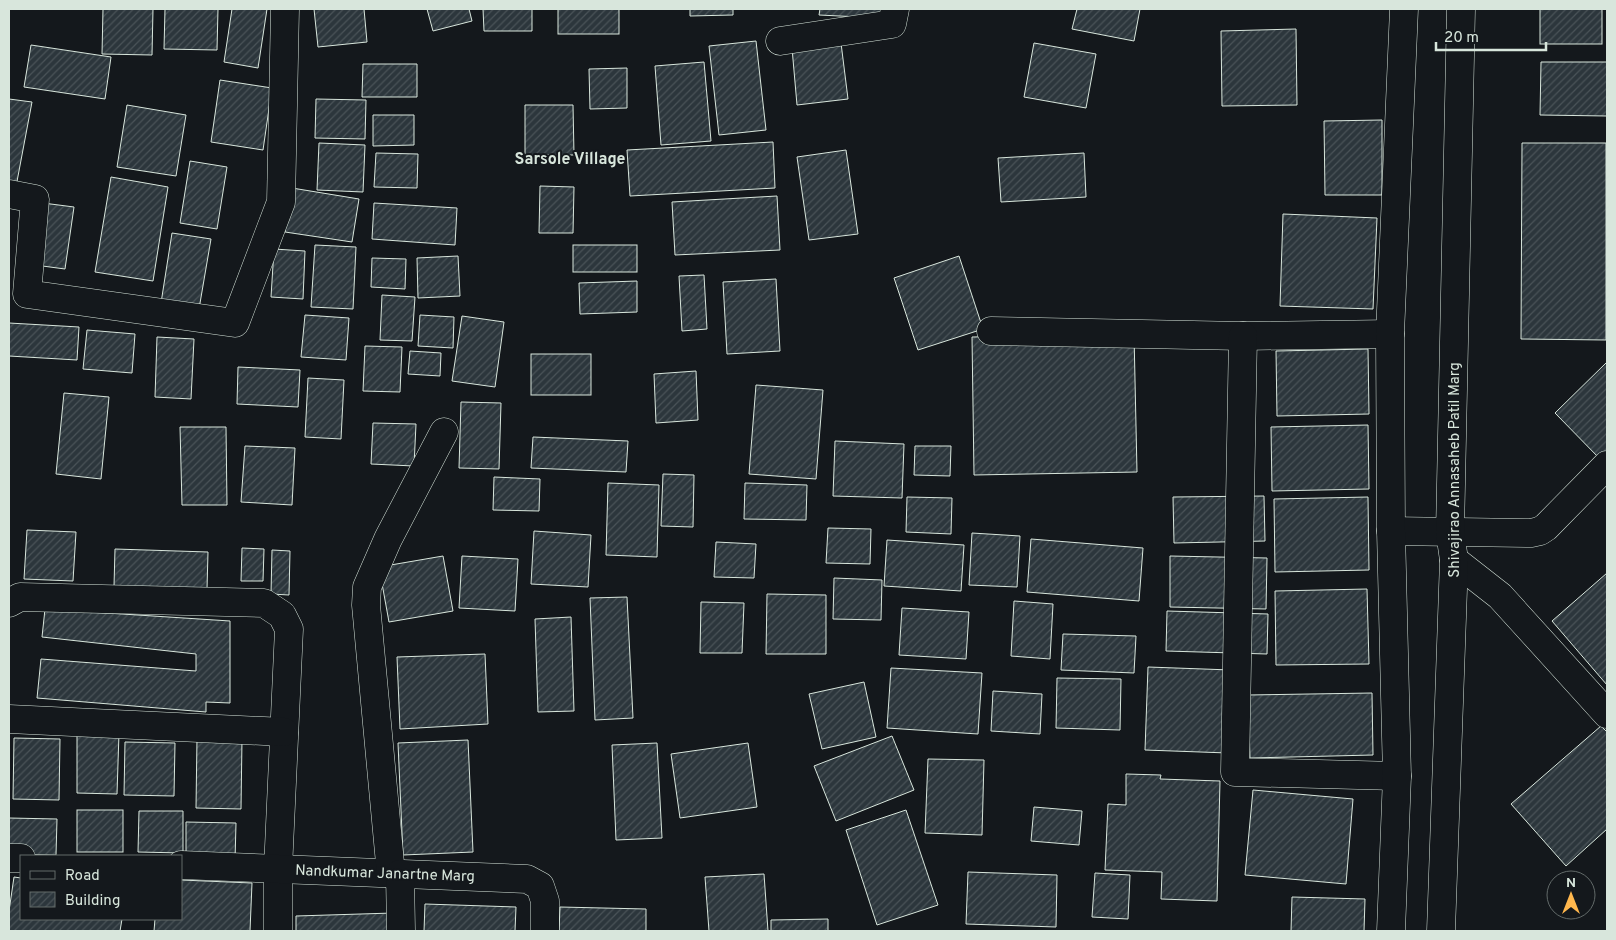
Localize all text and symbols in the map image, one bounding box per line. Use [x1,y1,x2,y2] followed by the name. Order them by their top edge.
[1436,20,1546,52] scale bar
[1444,29,1479,48] text: 20 m
[515,150,625,170] district label: Sarsole Village
[1446,362,1465,578] street label: Shivajirao Annasaheb Patil Marg
[20,855,182,920] legend
[295,862,475,887] street label: Nandkumar Janartne Marg
[65,867,100,886] text: Road
[1546,870,1596,920] north arrow
[1566,875,1576,892] text: N
[65,892,120,911] text: Building

